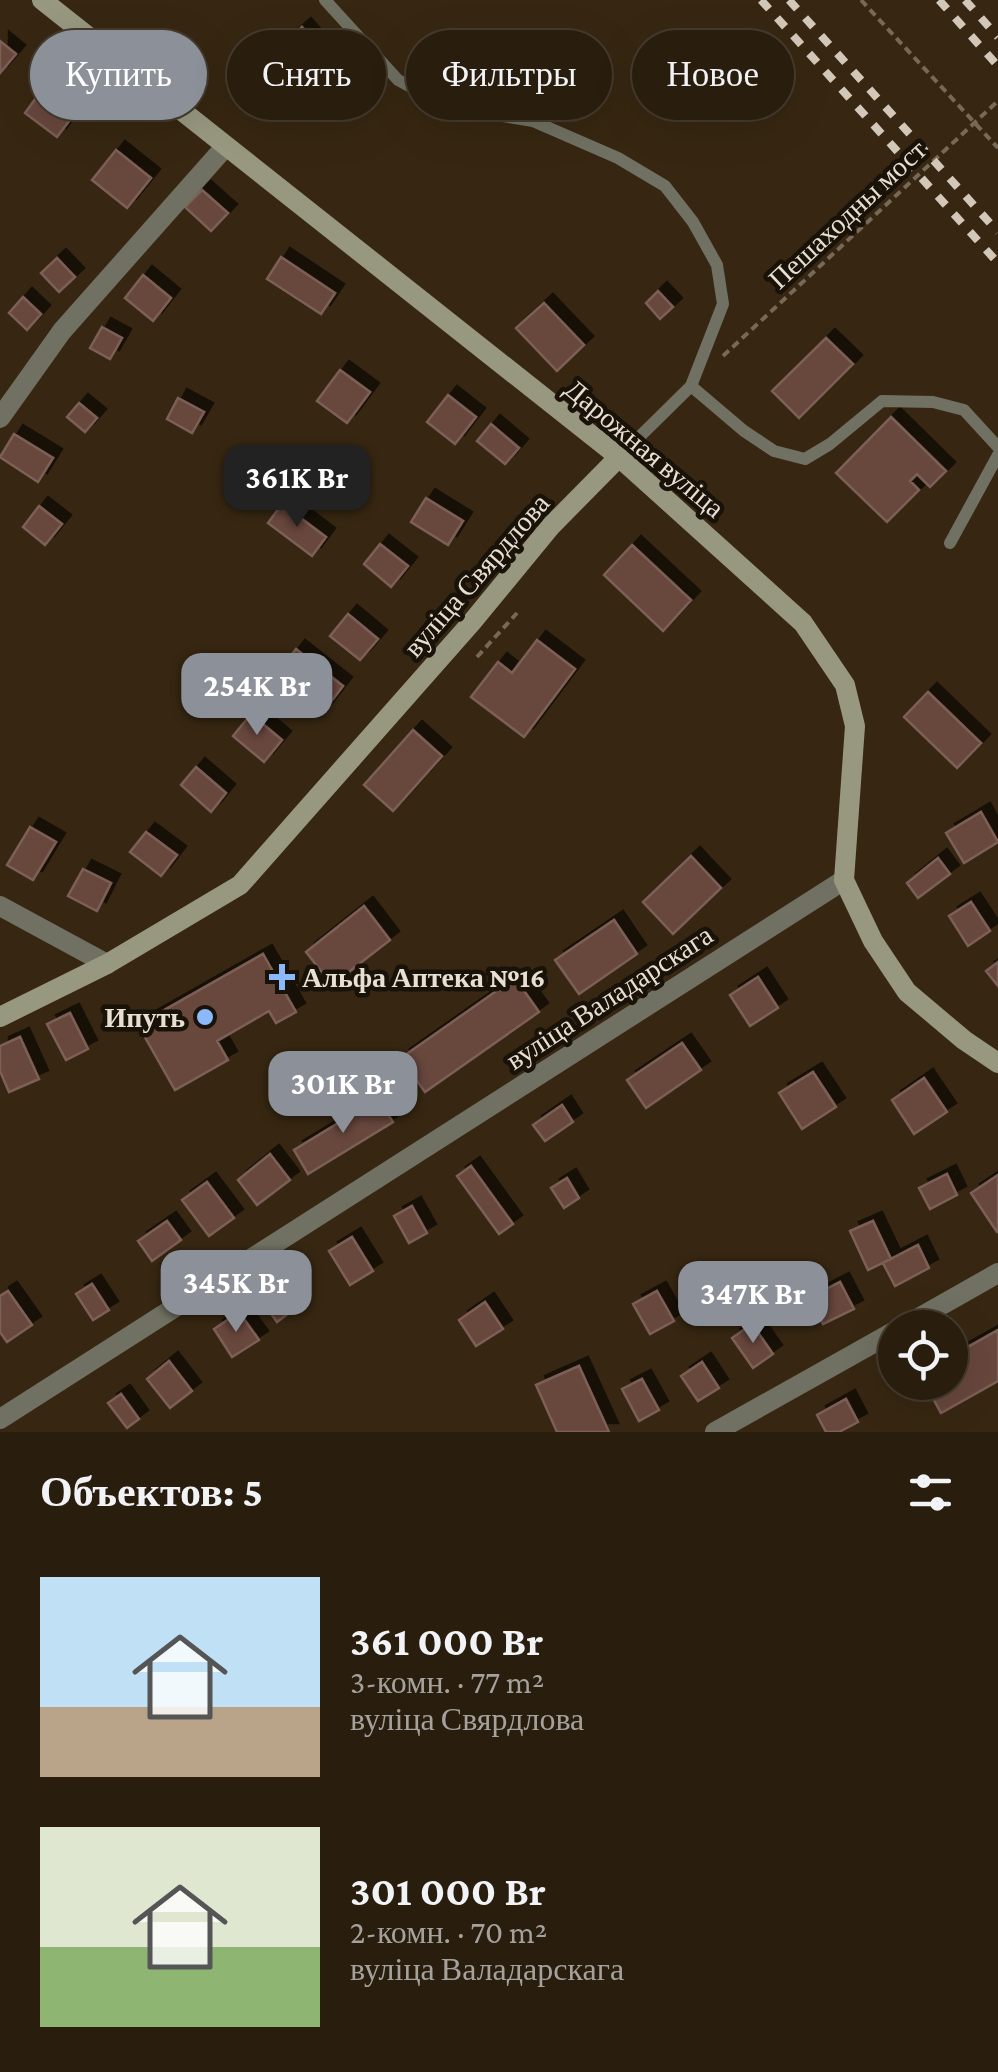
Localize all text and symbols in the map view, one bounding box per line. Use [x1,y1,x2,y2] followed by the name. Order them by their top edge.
[30,30,207,120] chip: Купить
[227,30,386,120] chip: Снять
[406,30,612,120] chip: Фильтры
[632,30,794,120] chip: Новое
[762,134,932,295] street label: Пешаходны мост
[559,373,731,524] street label: Дарожная вуліца
[205,445,389,530] pin: 361K Br
[245,459,349,495] text: 361K Br
[397,487,556,663] street label: вуліца Свярдлова
[165,653,349,738] pin: 254K Br
[203,667,311,703] text: 254K Br
[500,919,719,1076] street label: вуліца Валадарскага
[302,962,545,993] place label: Альфа Аптека №16
[271,966,293,988] marker: Альфа Аптека №16
[105,1002,185,1033] place label: Ипуть
[194,1006,216,1028] marker: Ипуть
[251,1051,435,1136] pin: 301K Br
[290,1065,396,1101] text: 301K Br
[144,1250,328,1335] pin: 345K Br
[661,1261,845,1346] pin: 347K Br
[183,1264,289,1300] text: 345K Br
[700,1275,806,1311] text: 347K Br
[878,1310,968,1400] map controls
[878,1310,968,1400] button: locate
[903,1465,958,1520] icon: filters
[40,1468,263,1515] text: Объектов: 5
[120,1617,240,1737] icon: home
[350,1617,543,1664] text: 361 000 Br
[350,1664,544,1700] text: 3-комн. · 77 m²
[350,1701,584,1737] text: вуліца Свярдлова
[120,1867,240,1987] icon: home
[350,1867,546,1914] text: 301 000 Br
[350,1914,547,1950] text: 2-комн. · 70 m²
[350,1951,624,1987] text: вуліца Валадарскага

